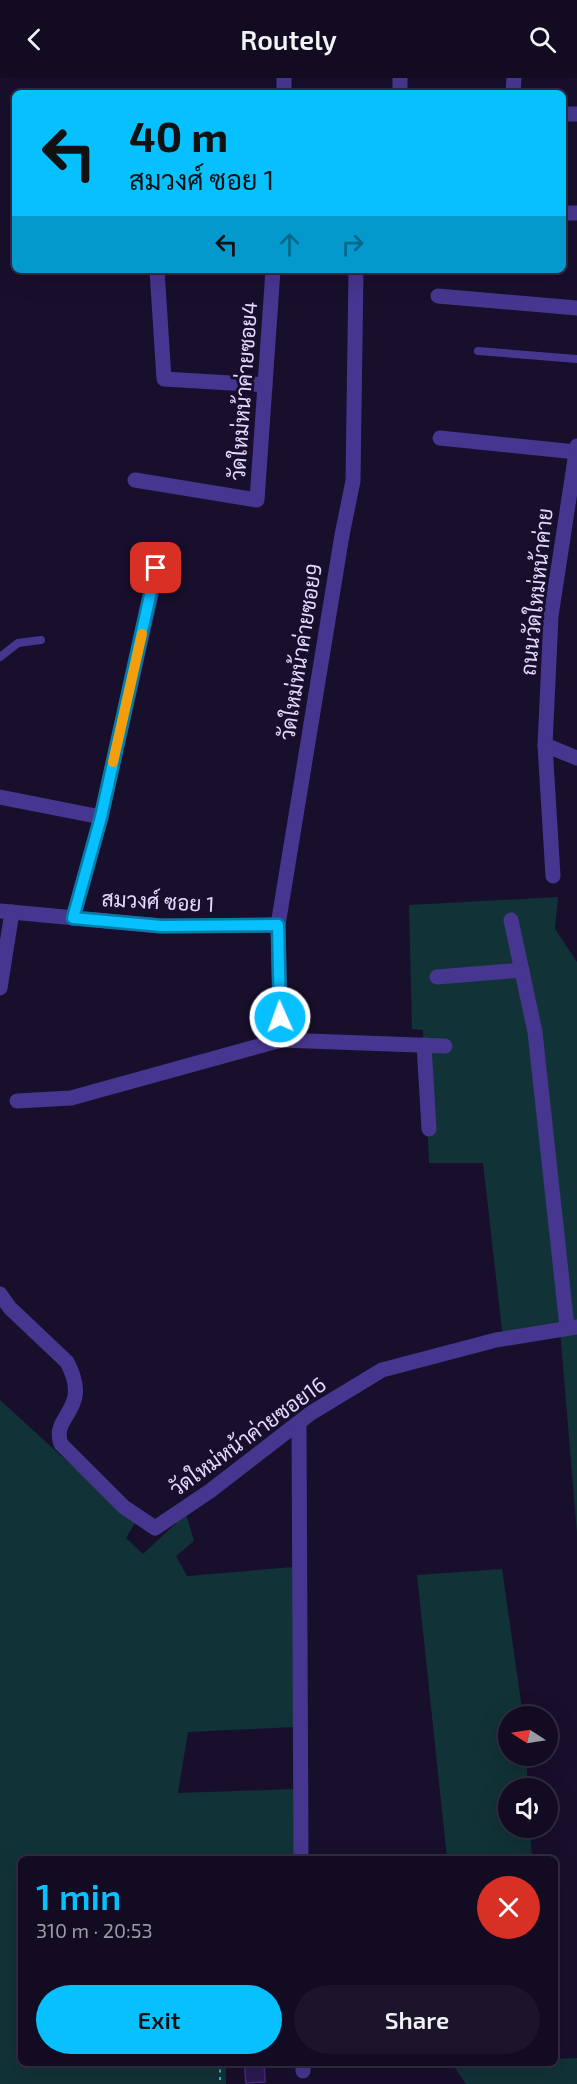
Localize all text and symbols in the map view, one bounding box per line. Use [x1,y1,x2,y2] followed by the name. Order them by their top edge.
[18,23,51,56] icon: back
[240,23,337,55] text: Routely
[526,23,559,56] icon: search
[129,110,228,160] text: 40 m
[30,114,108,192] icon: left
[129,163,274,195] text: สมวงศ์ ซอย 1
[210,228,243,261] icon: left
[273,228,306,261] icon: ahead
[336,228,369,261] icon: right
[224,301,261,481] street label: วัดใหม่หน้าค่ายซอย4
[514,507,557,677] street label: ถนนวัดใหม่หน้าค่าย
[130,542,181,593] pin
[139,551,172,584] icon: arrive
[273,562,326,742] street label: วัดใหม่หน้าค่ายซอย9
[101,885,215,916] street label: สมวงศ์ ซอย 1
[248,985,312,1049] position arrow
[164,1371,330,1501] street label: วัดใหม่หน้าค่ายซอย16
[498,1706,558,1766] north arrow
[498,1706,558,1838] map controls
[498,1778,558,1838] button: sound
[36,1874,121,1917] text: 1 min
[477,1876,540,1939] button: close
[36,1918,153,1942] text: 310 m · 20:53
[36,1985,282,2054] button: Exit
[294,1985,540,2054] button: Share

